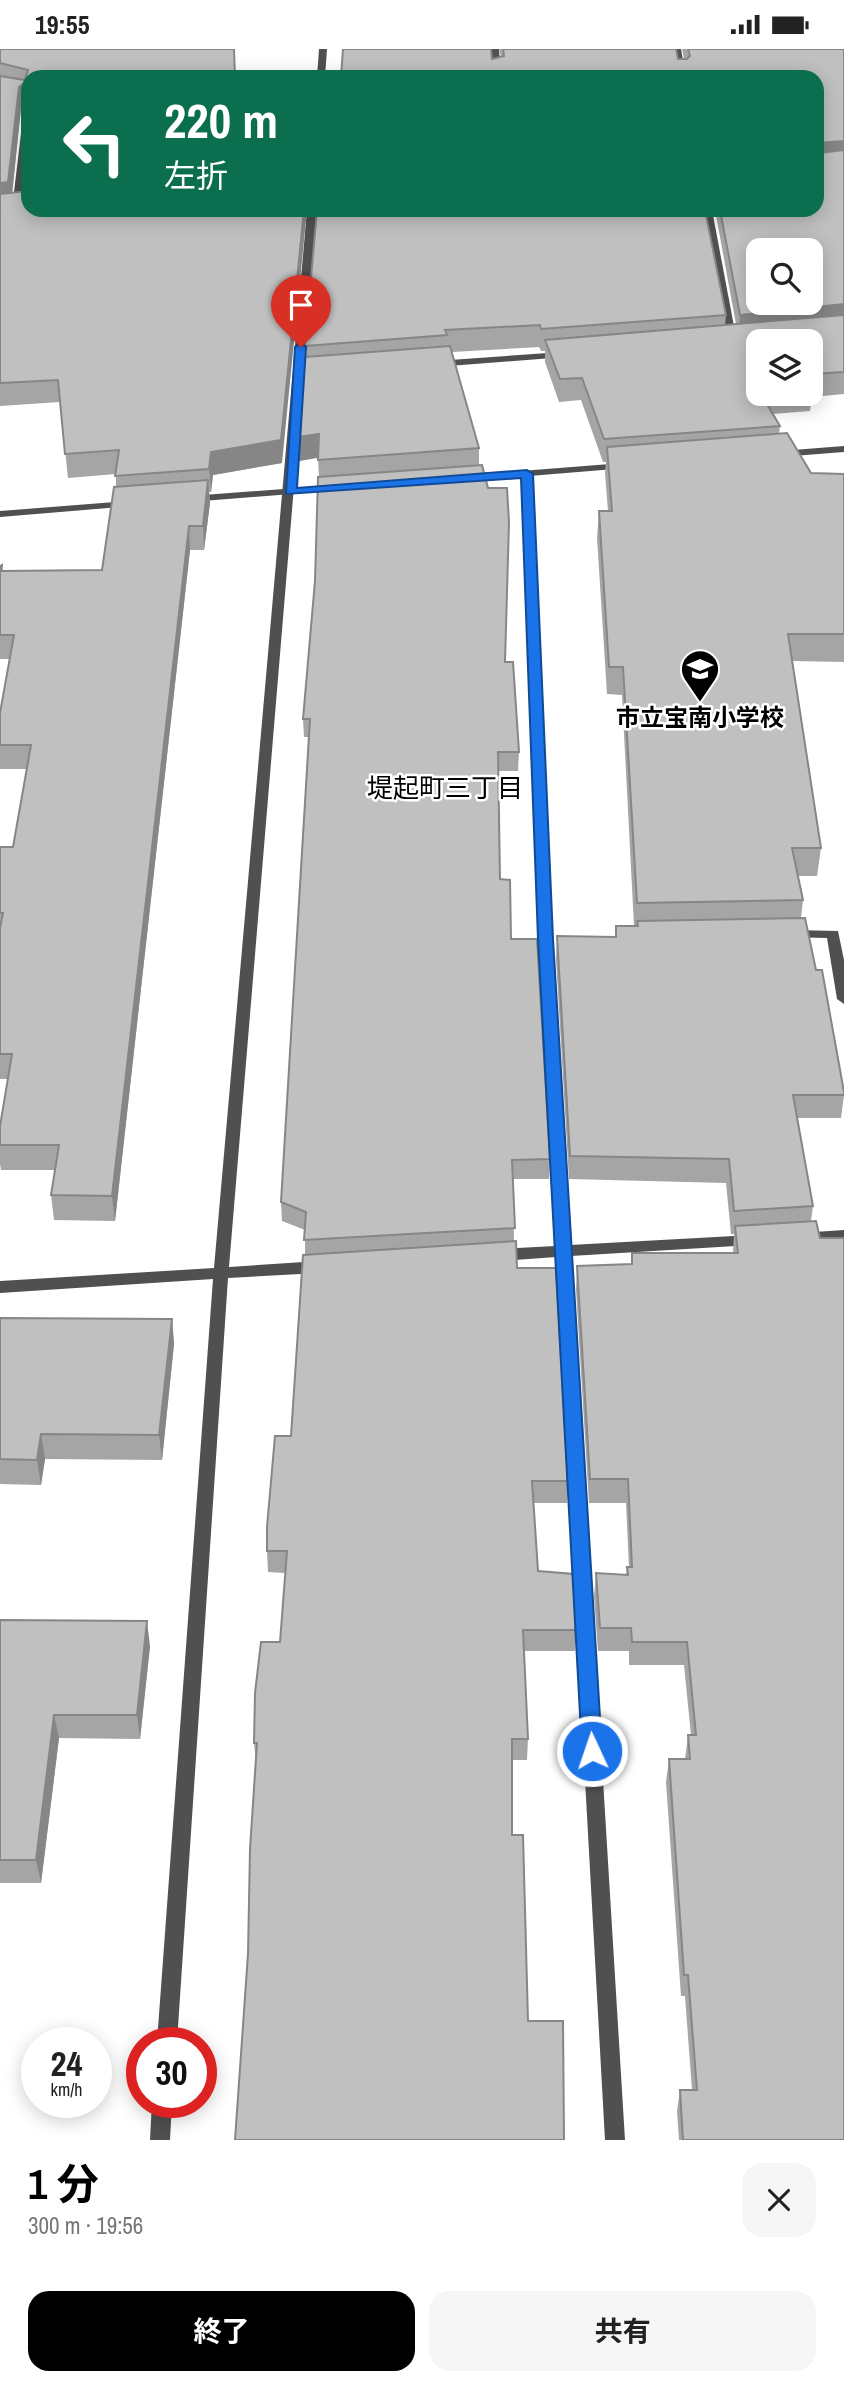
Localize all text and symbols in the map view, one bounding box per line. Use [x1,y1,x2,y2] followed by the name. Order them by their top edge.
[35,7,90,42] text: 19:55
[164,87,278,153] text: 220 m
[49,98,140,189] icon: left
[164,154,228,197] text: 左折
[746,238,823,406] map controls
[746,238,823,315] button: search
[271,275,331,347] pin
[282,286,320,324] icon: arrive
[746,329,823,406] button: layers
[679,648,721,703] school or university icon: 市立宝南小学校
[616,701,784,733] place label: 市立宝南小学校
[367,770,523,805] district label: 堤起町三丁目
[555,1714,629,1788] position arrow
[126,2027,217,2118] speed limit sign: 30
[51,2040,82,2087] text: 24
[51,2077,83,2102] text: km/h
[28,2156,99,2212] text: 1 分
[742,2163,816,2237] button: close
[28,2210,143,2241] text: 300 m · 19:56
[28,2291,415,2371] button: 終了
[429,2291,816,2371] button: 共有

